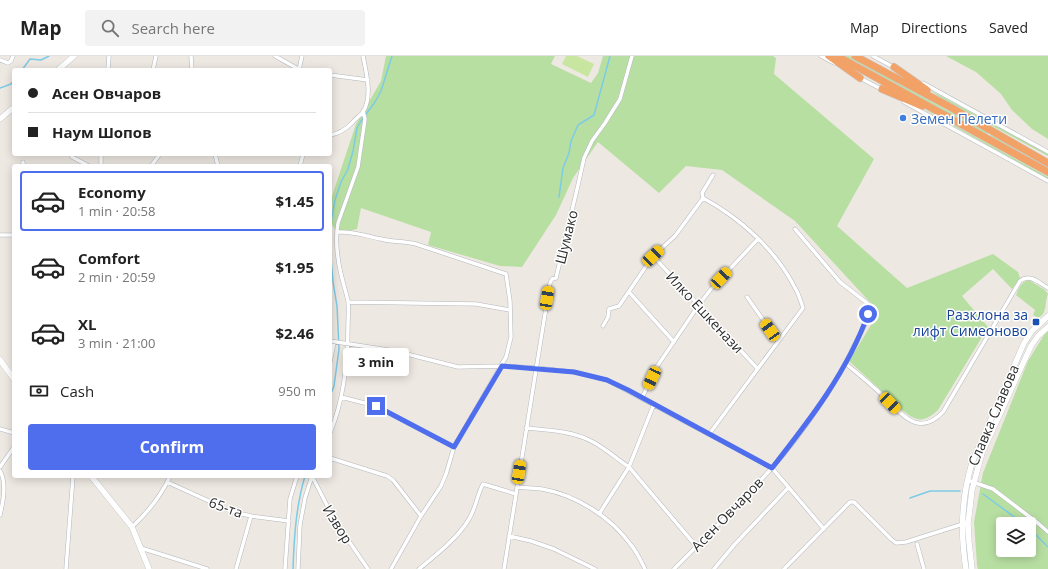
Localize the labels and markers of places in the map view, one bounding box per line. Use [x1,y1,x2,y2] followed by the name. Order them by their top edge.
[911,109,1007,128] place label: Земен Пелети
[898,113,908,123] marker: Земен Пелети
[913,305,1028,340] place label: Разклона за лифт Симеоново
[1031,317,1041,327] marker: Разклона за лифт Симеоново

